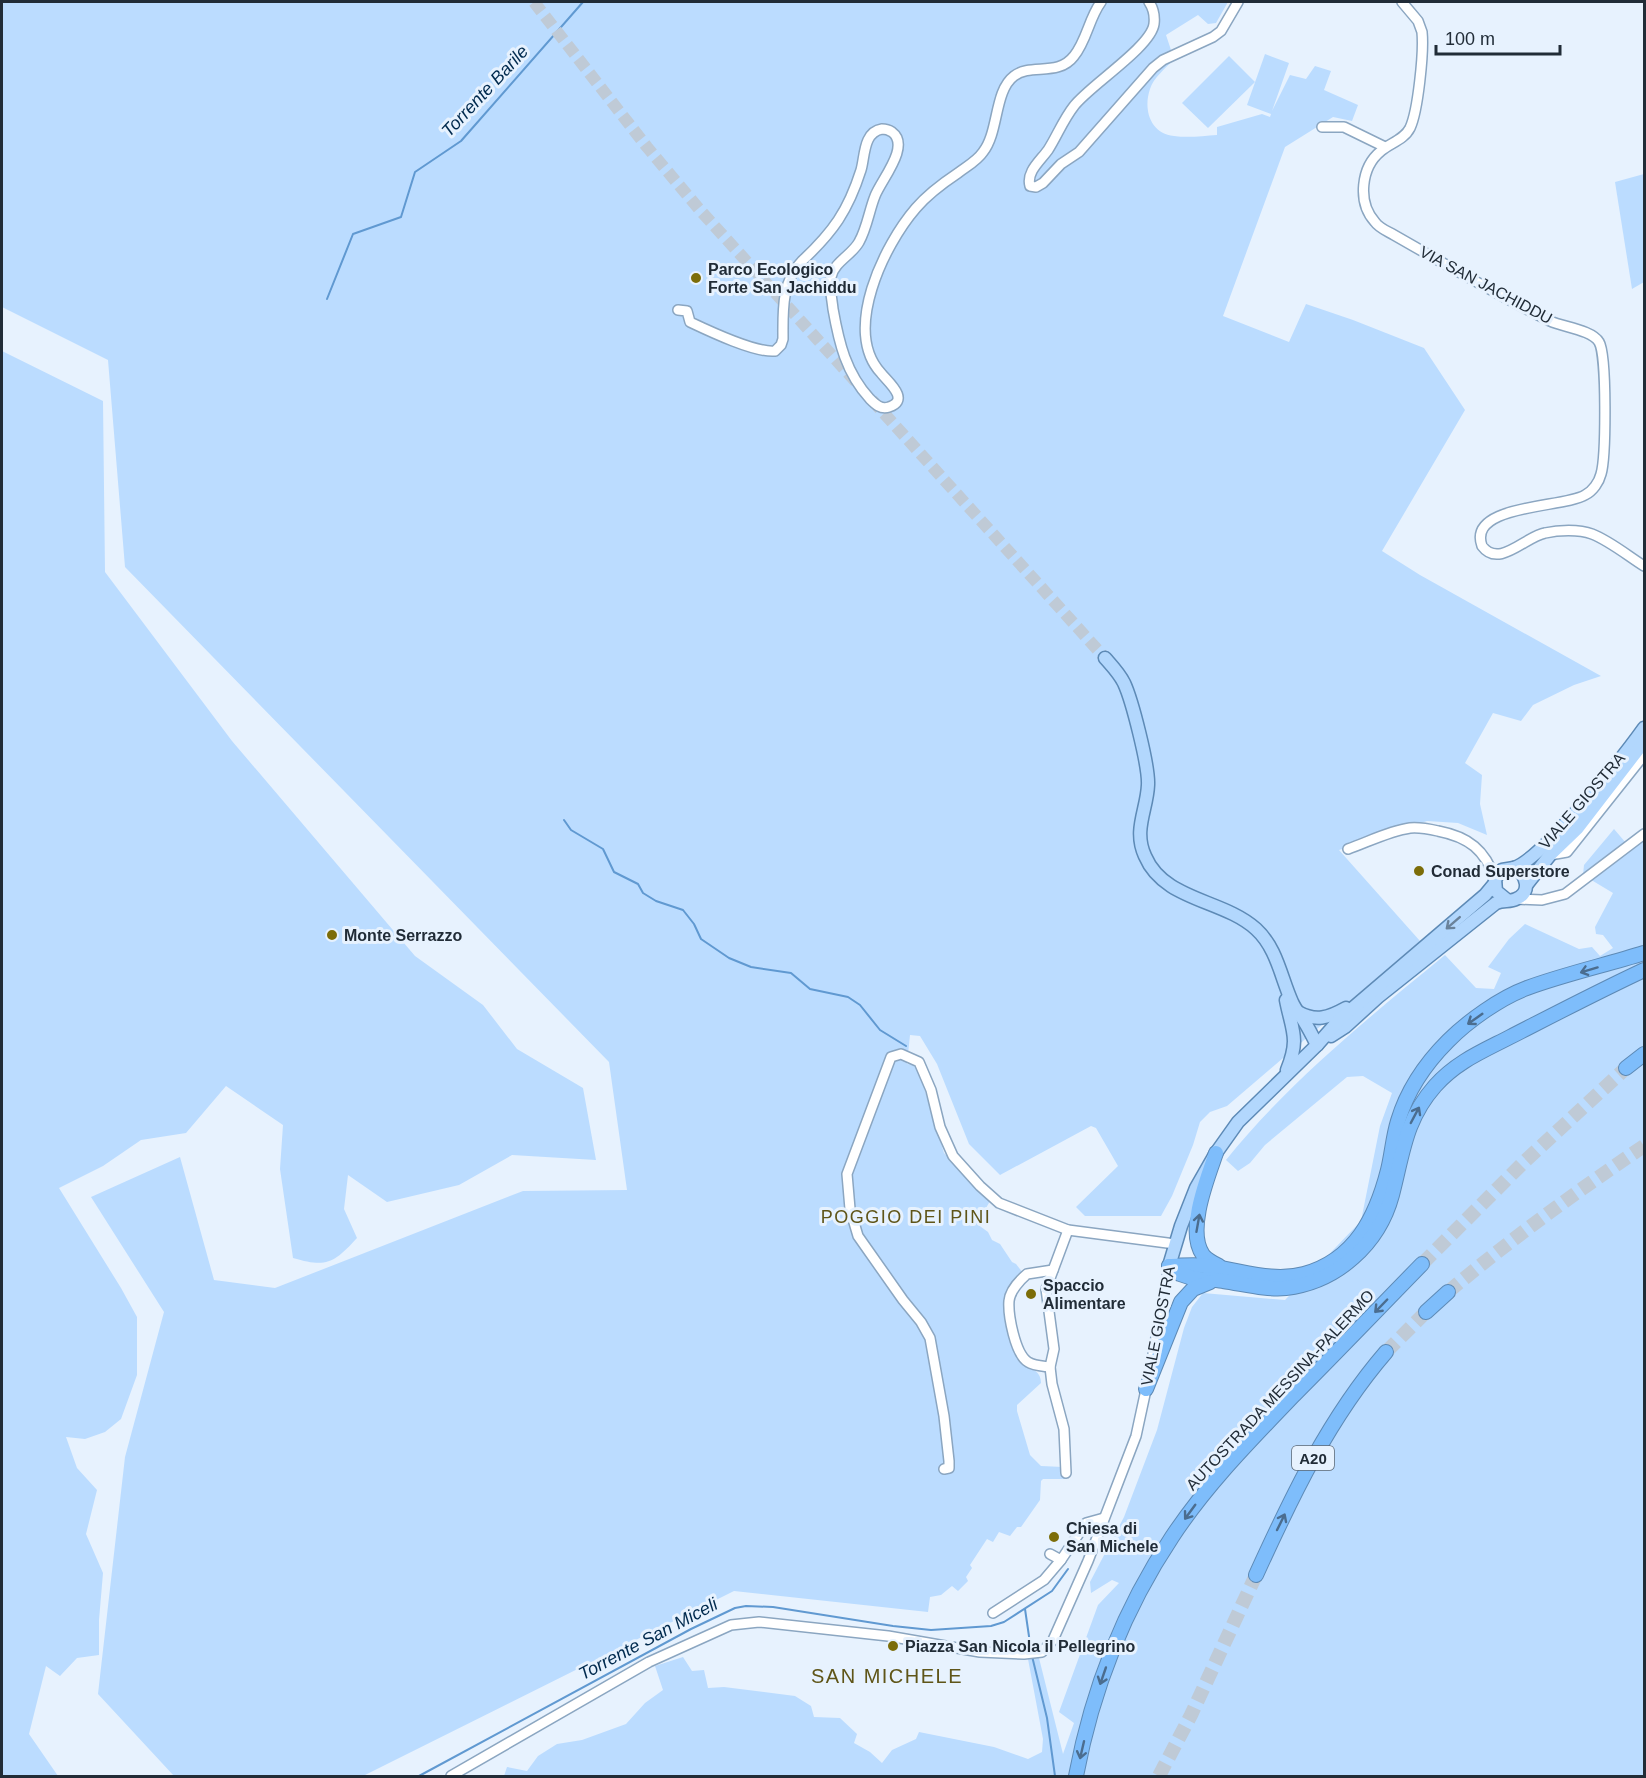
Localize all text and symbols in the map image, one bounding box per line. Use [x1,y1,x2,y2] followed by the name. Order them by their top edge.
[1436,18,1560,56] scale bar
[1445,29,1495,49] text: 100 m
[438,41,532,141] water label: Torrente Barile
[1417,243,1555,327] street label: VIA SAN JACHIDDU
[708,261,856,296] place label: Parco Ecologico Forte San Jachiddu
[689,271,703,285] marker: Parco Ecologico Forte San Jachiddu
[1536,749,1629,853] street label: VIALE GIOSTRA
[1431,863,1570,880] place label: Conad Superstore
[1412,864,1426,878] marker: Conad Superstore
[1446,916,1461,930] one-way arrow
[344,927,462,944] place label: Monte Serrazzo
[325,928,339,942] marker: Monte Serrazzo
[1580,965,1599,976] one-way arrow
[1468,1013,1484,1025] one-way arrow
[1410,1107,1421,1125] one-way arrow
[821,1207,991,1227] district label: POGGIO DEI PINI
[1192,1213,1203,1233] one-way arrow
[1138,1264,1178,1387] street label: VIALE GIOSTRA
[1043,1277,1126,1312] place label: Spaccio Alimentare
[1024,1287,1038,1301] marker: Spaccio Alimentare
[1183,1287,1377,1493] street label: AUTOSTRADA MESSINA-PALERMO
[1374,1299,1388,1314] one-way arrow
[1292,1446,1334,1470] road number: A20
[1183,1504,1196,1520] one-way arrow
[1275,1513,1287,1531] one-way arrow
[1066,1520,1159,1555] place label: Chiesa di San Michele
[1047,1530,1061,1544] marker: Chiesa di San Michele
[575,1593,722,1684] water label: Torrente San Miceli
[905,1638,1136,1655] place label: Piazza San Nicola il Pellegrino
[886,1639,900,1653] marker: Piazza San Nicola il Pellegrino
[811,1665,963,1687] district label: SAN MICHELE
[1096,1666,1107,1685] one-way arrow
[1075,1740,1087,1759] one-way arrow

